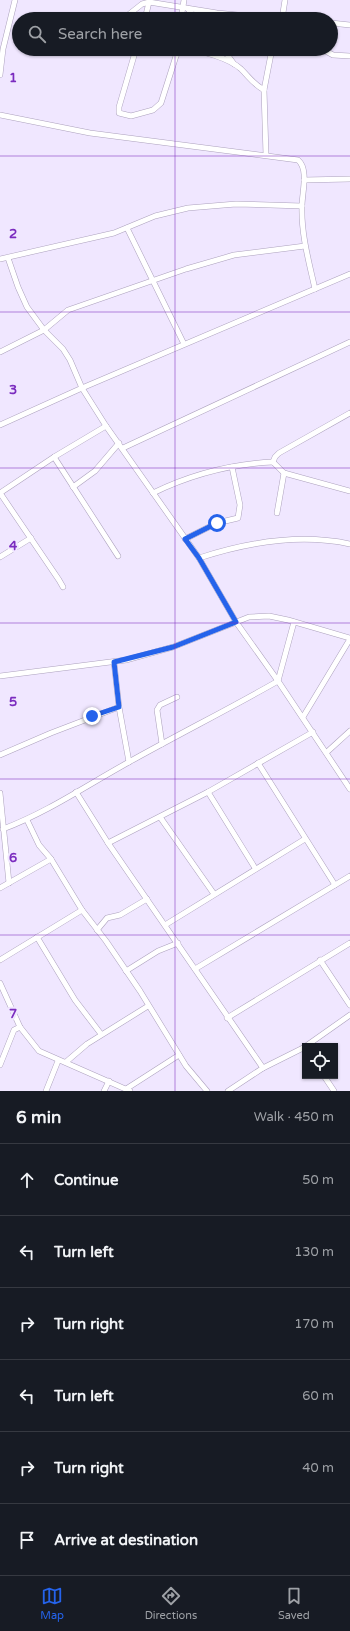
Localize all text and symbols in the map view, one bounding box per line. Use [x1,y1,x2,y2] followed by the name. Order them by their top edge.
[12,12,338,56] search box
[26,23,48,45] icon: search
[58,25,142,43] text: Search here
[9,70,17,86] text: 1
[9,226,17,242] text: 2
[9,382,17,398] text: 3
[208,514,226,532] route start
[9,538,18,554] text: 4
[9,694,17,710] text: 5
[83,707,101,725] route end
[9,850,17,866] text: 6
[9,1006,17,1022] text: 7
[302,1043,338,1079] map controls
[302,1043,338,1079] button: locate
[16,1107,61,1128] text: 6 min
[254,1109,334,1125] text: Walk · 450 m
[16,1169,38,1191] icon: ahead
[54,1171,118,1189] text: Continue
[302,1172,334,1188] text: 50 m
[16,1241,38,1263] icon: left
[54,1243,114,1261] text: Turn left
[294,1244,334,1260] text: 130 m
[16,1313,38,1335] icon: right
[54,1315,124,1333] text: Turn right
[294,1316,334,1332] text: 170 m
[16,1385,38,1407] icon: left
[54,1387,114,1405] text: Turn left
[302,1388,334,1404] text: 60 m
[16,1457,38,1479] icon: right
[54,1459,124,1477] text: Turn right
[302,1460,334,1476] text: 40 m
[16,1529,38,1551] icon: arrive
[54,1531,198,1549] text: Arrive at destination
[40,1585,64,1622] tab: Map
[145,1585,197,1622] tab: Directions
[278,1585,310,1622] tab: Saved

